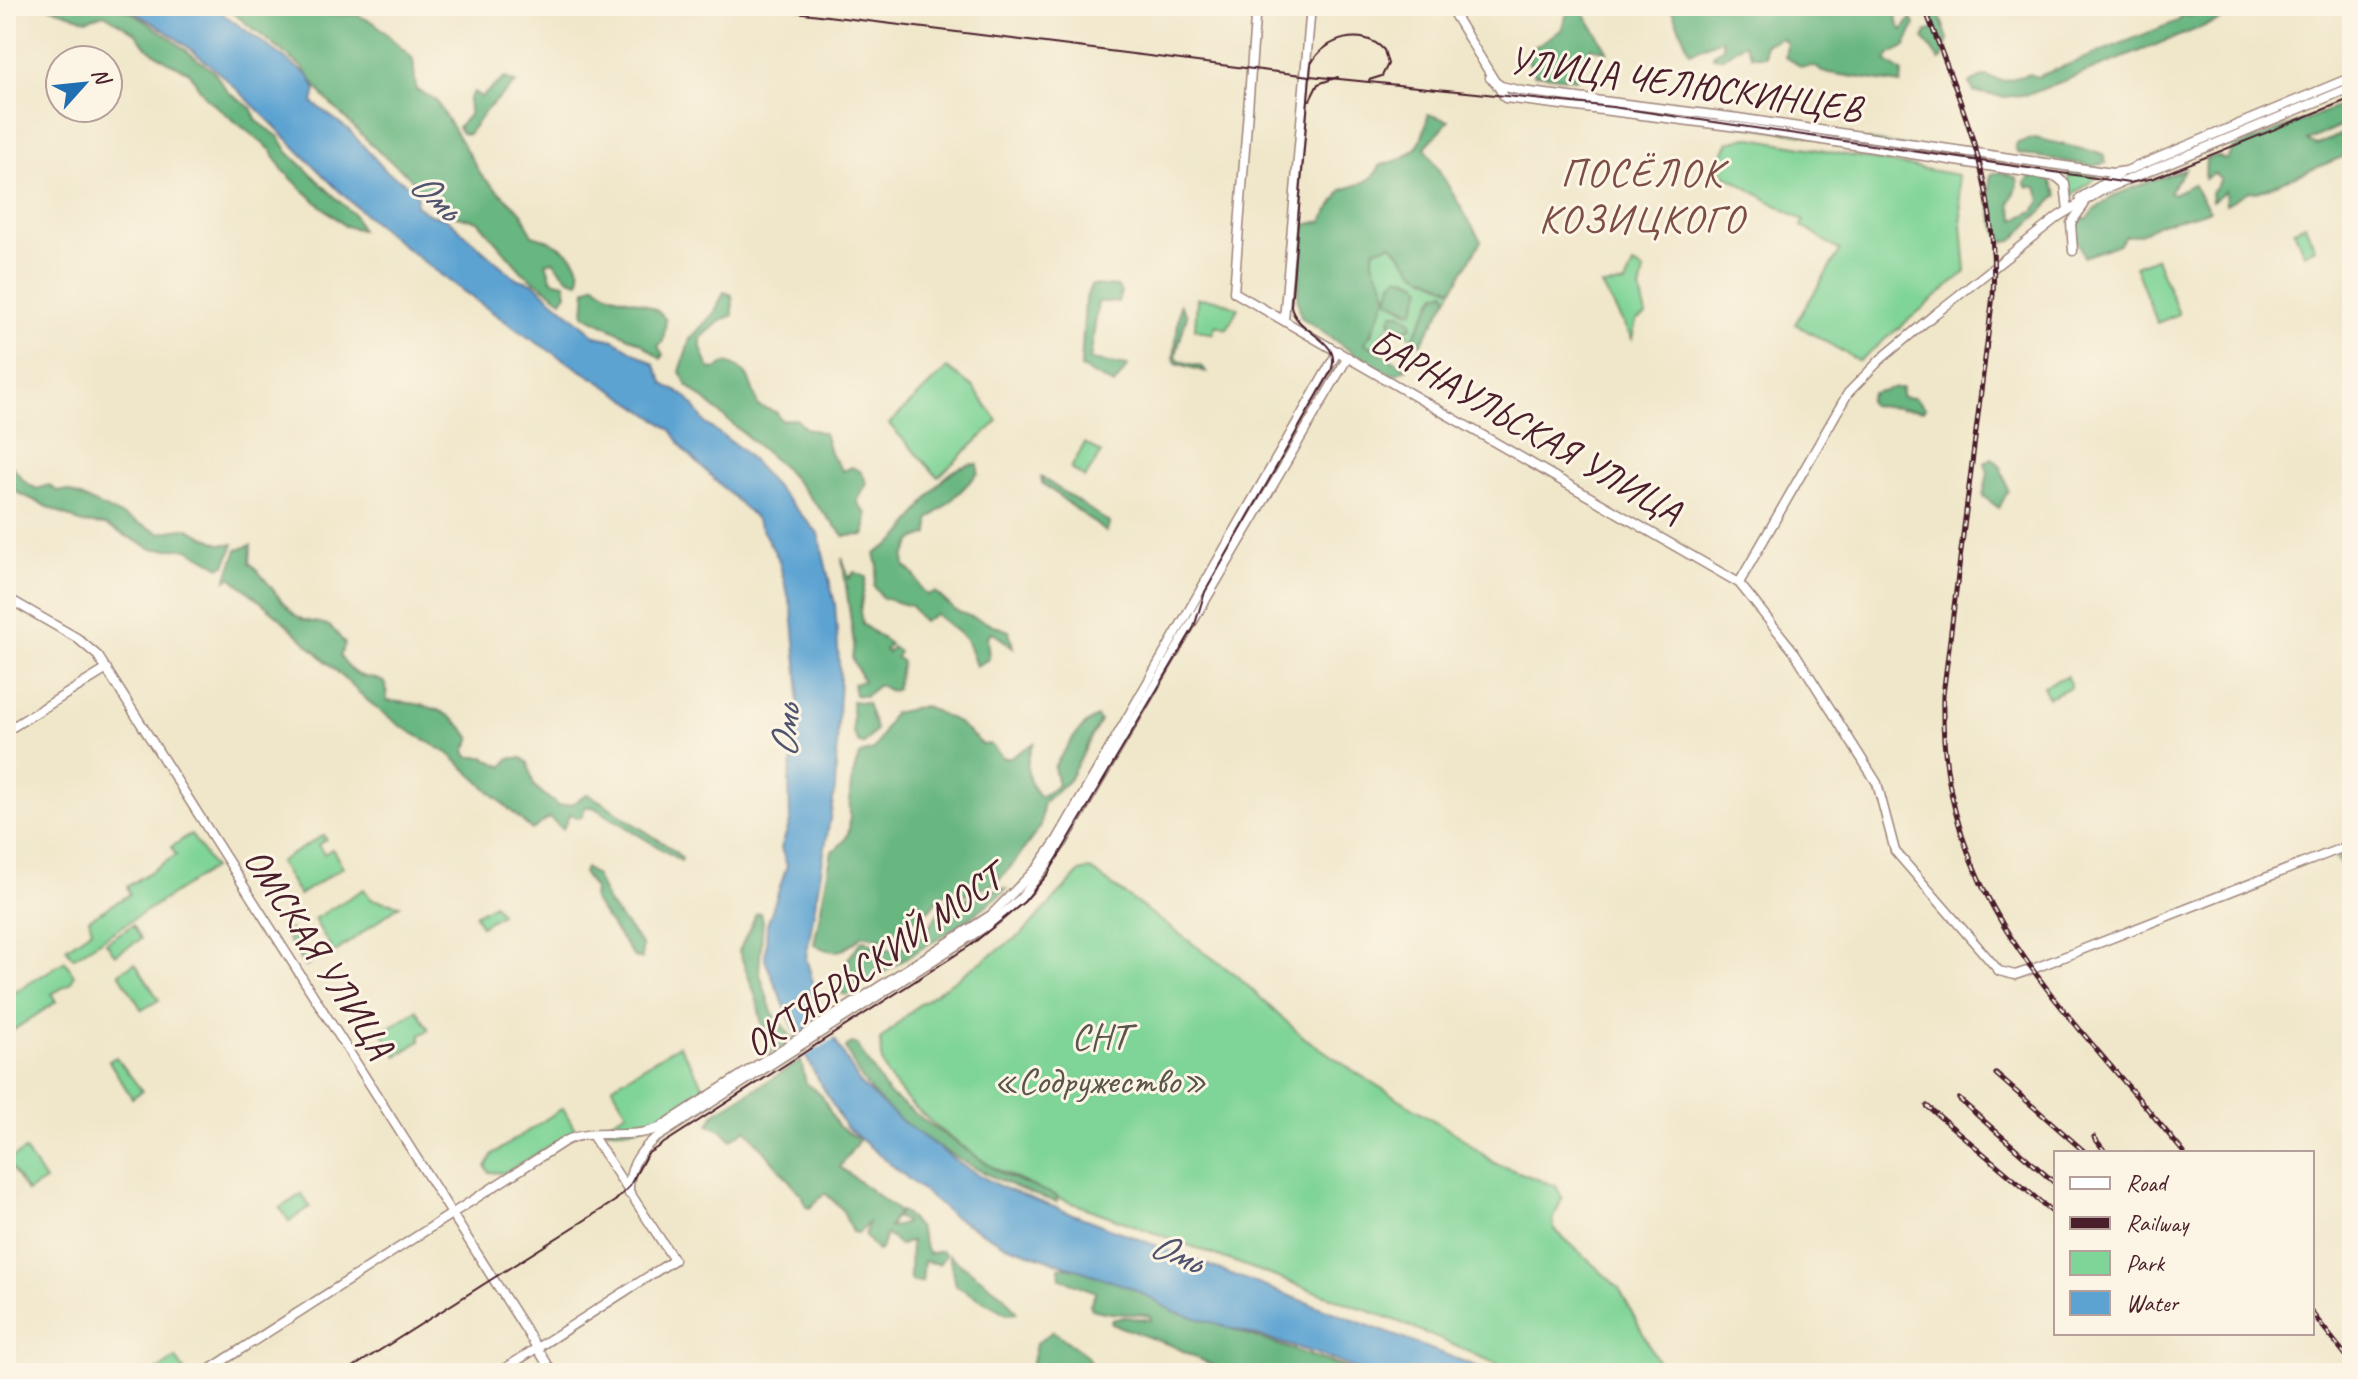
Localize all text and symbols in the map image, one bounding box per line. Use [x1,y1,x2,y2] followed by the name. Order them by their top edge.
[1506,36,1868,133] street label: УЛИЦА ЧЕЛЮСКИНЦЕВ
[44,44,124,124] north arrow
[85,63,118,91] text: N
[1539,148,1747,244] district label: ПОСЁЛОК КОЗИЦКОГО
[399,159,475,234] water label: Омь
[1362,318,1691,535] street label: БАРНАУЛЬСКАЯ УЛИЦА
[758,699,812,759] water label: Омь
[234,839,405,1068] street label: ОМСКАЯ УЛИЦА
[735,849,1019,1067] street label: ОКТЯБРЬСКИЙ МОСТ
[993,1013,1207,1104] park label: СНТ «Содружество»
[2054,1151,2314,1335] legend
[2126,1168,2170,1198] text: Road
[2126,1208,2190,1238] text: Railway
[1143,1219,1214,1287] water label: Омь
[2126,1248,2166,1278] text: Park
[2126,1288,2181,1318] text: Water

